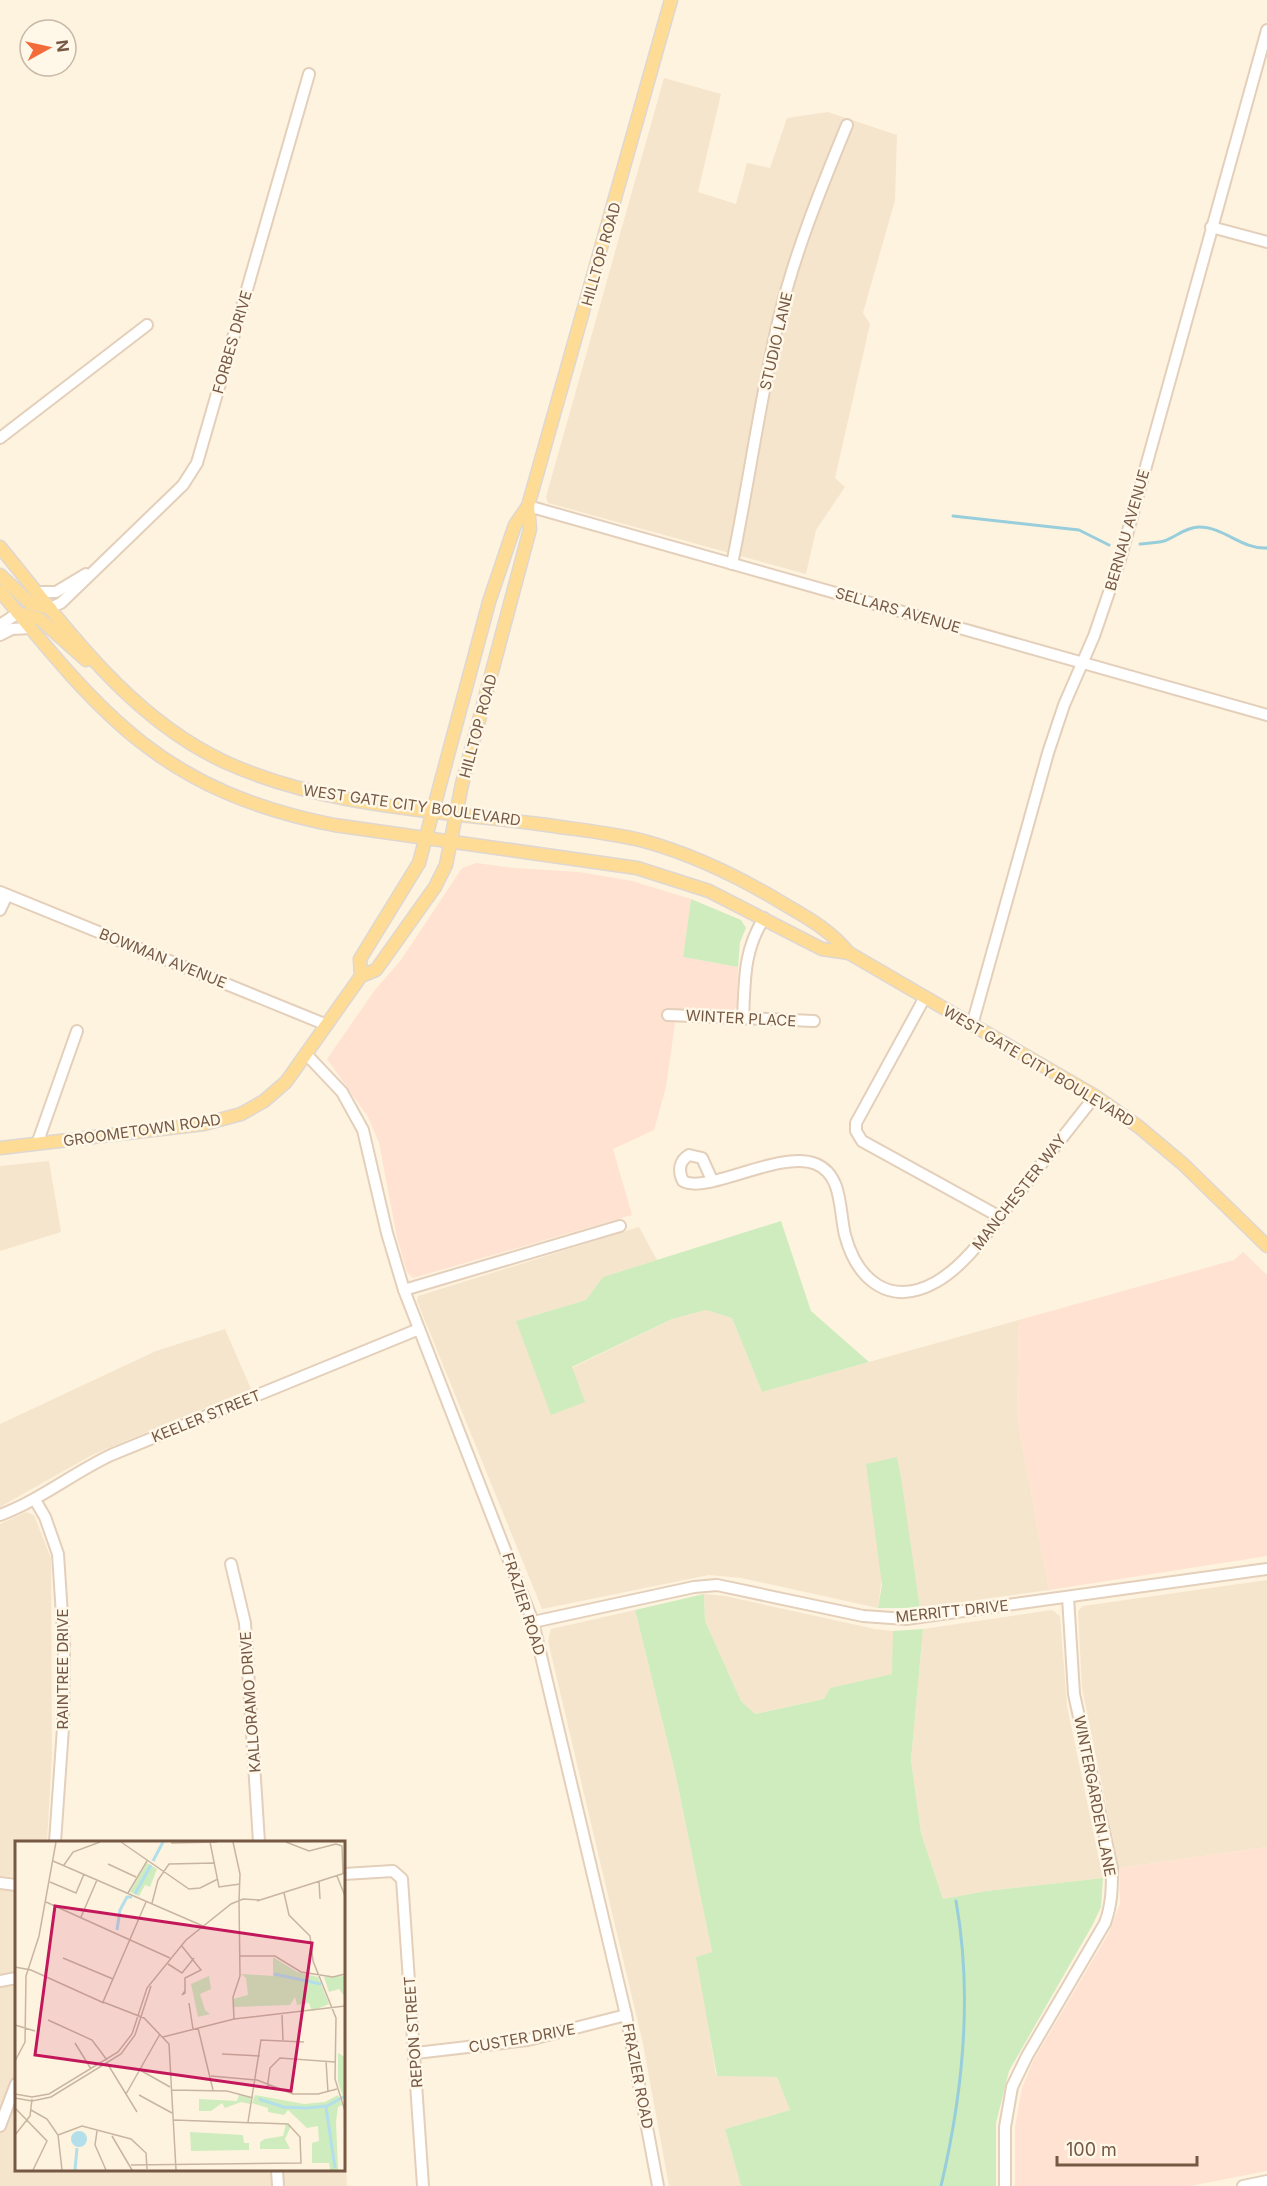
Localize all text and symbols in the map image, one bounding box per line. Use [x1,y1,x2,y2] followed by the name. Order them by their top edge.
[18,18,78,78] north arrow
[52,38,74,53] text: N
[577,200,625,308] street label: HILLTOP ROAD
[208,288,256,396] street label: FORBES DRIVE
[755,290,797,392] street label: STUDIO LANE
[1101,467,1153,593] street label: BERNAU AVENUE
[833,583,963,637] street label: SELLARS AVENUE
[455,672,501,780] street label: HILLTOP ROAD
[302,780,522,830] street label: WEST GATE CITY BOULEVARD
[97,924,229,992] street label: BOWMAN AVENUE
[940,1001,1138,1131] street label: WEST GATE CITY BOULEVARD
[685,1006,797,1030] street label: WINTER PLACE
[62,1110,222,1150] street label: GROOMETOWN ROAD
[968,1130,1070,1254] street label: MANCHESTER WAY
[149,1385,263,1447] street label: KEELER STREET
[498,1550,550,1658] street label: FRAZIER ROAD
[895,1596,1009,1626] street label: MERRITT DRIVE
[53,1609,72,1729] street label: RAINTREE DRIVE
[236,1631,264,1773] street label: KALLORAMO DRIVE
[1070,1714,1120,1878] street label: WINTERGARDEN LANE
[15,1841,345,2171] inset map
[400,1976,426,2088] street label: REPON STREET
[467,2019,577,2057] street label: CUSTER DRIVE
[618,2022,658,2130] street label: FRAZIER ROAD
[1057,2129,1196,2167] scale bar
[1066,2139,1117,2160] text: 100 m

